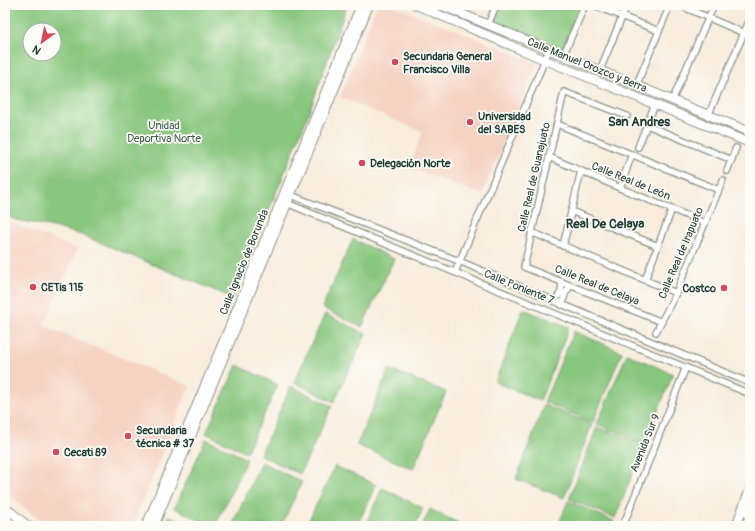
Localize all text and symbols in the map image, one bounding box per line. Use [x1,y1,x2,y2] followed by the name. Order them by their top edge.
[22,22,62,62] north arrow
[525,35,649,95] street label: Calle Manuel Orozco y Berra
[30,42,43,57] text: N
[403,50,492,76] place label: Secundaria General Francisco Villa
[390,57,400,67] marker: Secundaria General Francisco Villa
[478,110,531,136] place label: Universidad del SABES
[608,114,670,130] district label: San Andres
[465,117,475,127] marker: Universidad del SABES
[127,119,201,145] park label: Unidad Deportiva Norte
[515,121,553,233] street label: Calle Real de Guanajuato
[370,157,451,170] place label: Delegación Norte
[357,158,367,168] marker: Delegación Norte
[590,159,672,203] street label: Calle Real de León
[656,205,706,301] street label: Calle Real de Irapuato
[217,207,271,317] street label: Calle Ignacio de Borunda
[566,216,644,232] district label: Real De Celaya
[553,262,641,308] street label: Calle Real de Celaya
[482,267,556,307] street label: Calle Poniente 7
[41,281,83,294] place label: CETis 115
[28,282,38,292] marker: CETis 115
[682,282,716,295] place label: Costco
[719,283,729,293] marker: Costco
[627,412,663,474] street label: Avenida Sur 9
[135,424,195,450] place label: Secundaria técnica # 37
[123,431,133,441] marker: Secundaria técnica # 37
[64,446,107,459] place label: Cecati 89
[51,447,61,457] marker: Cecati 89

